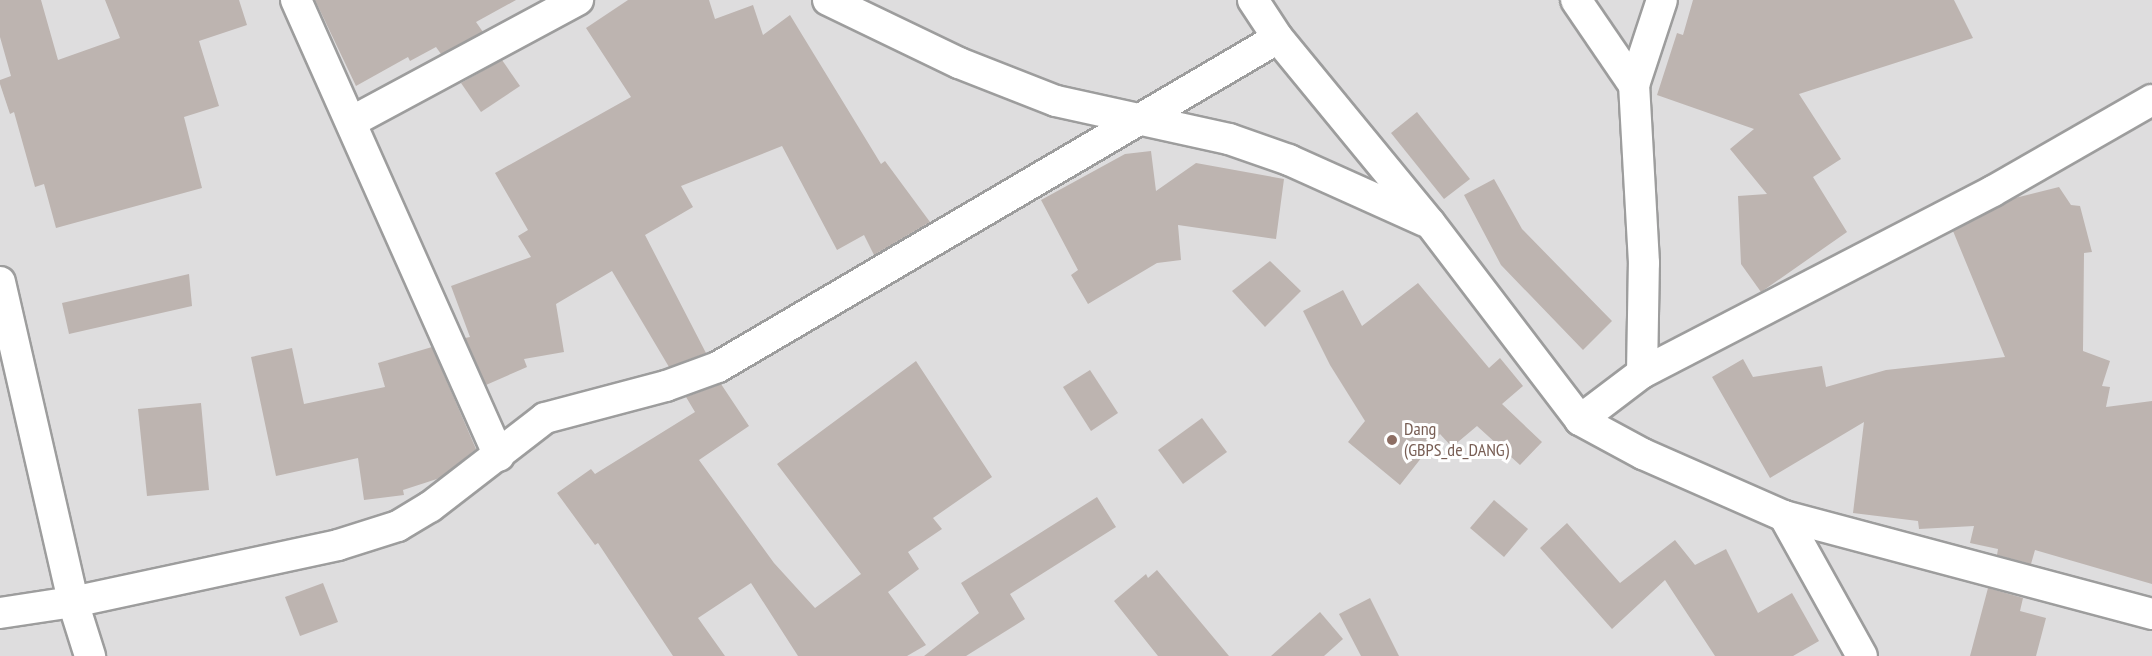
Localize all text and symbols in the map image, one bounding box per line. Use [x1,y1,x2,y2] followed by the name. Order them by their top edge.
[1404,419,1509,462] place label: Dang (GBPS_de_DANG)
[1385,433,1399,447] marker: Dang (GBPS_de_DANG)

